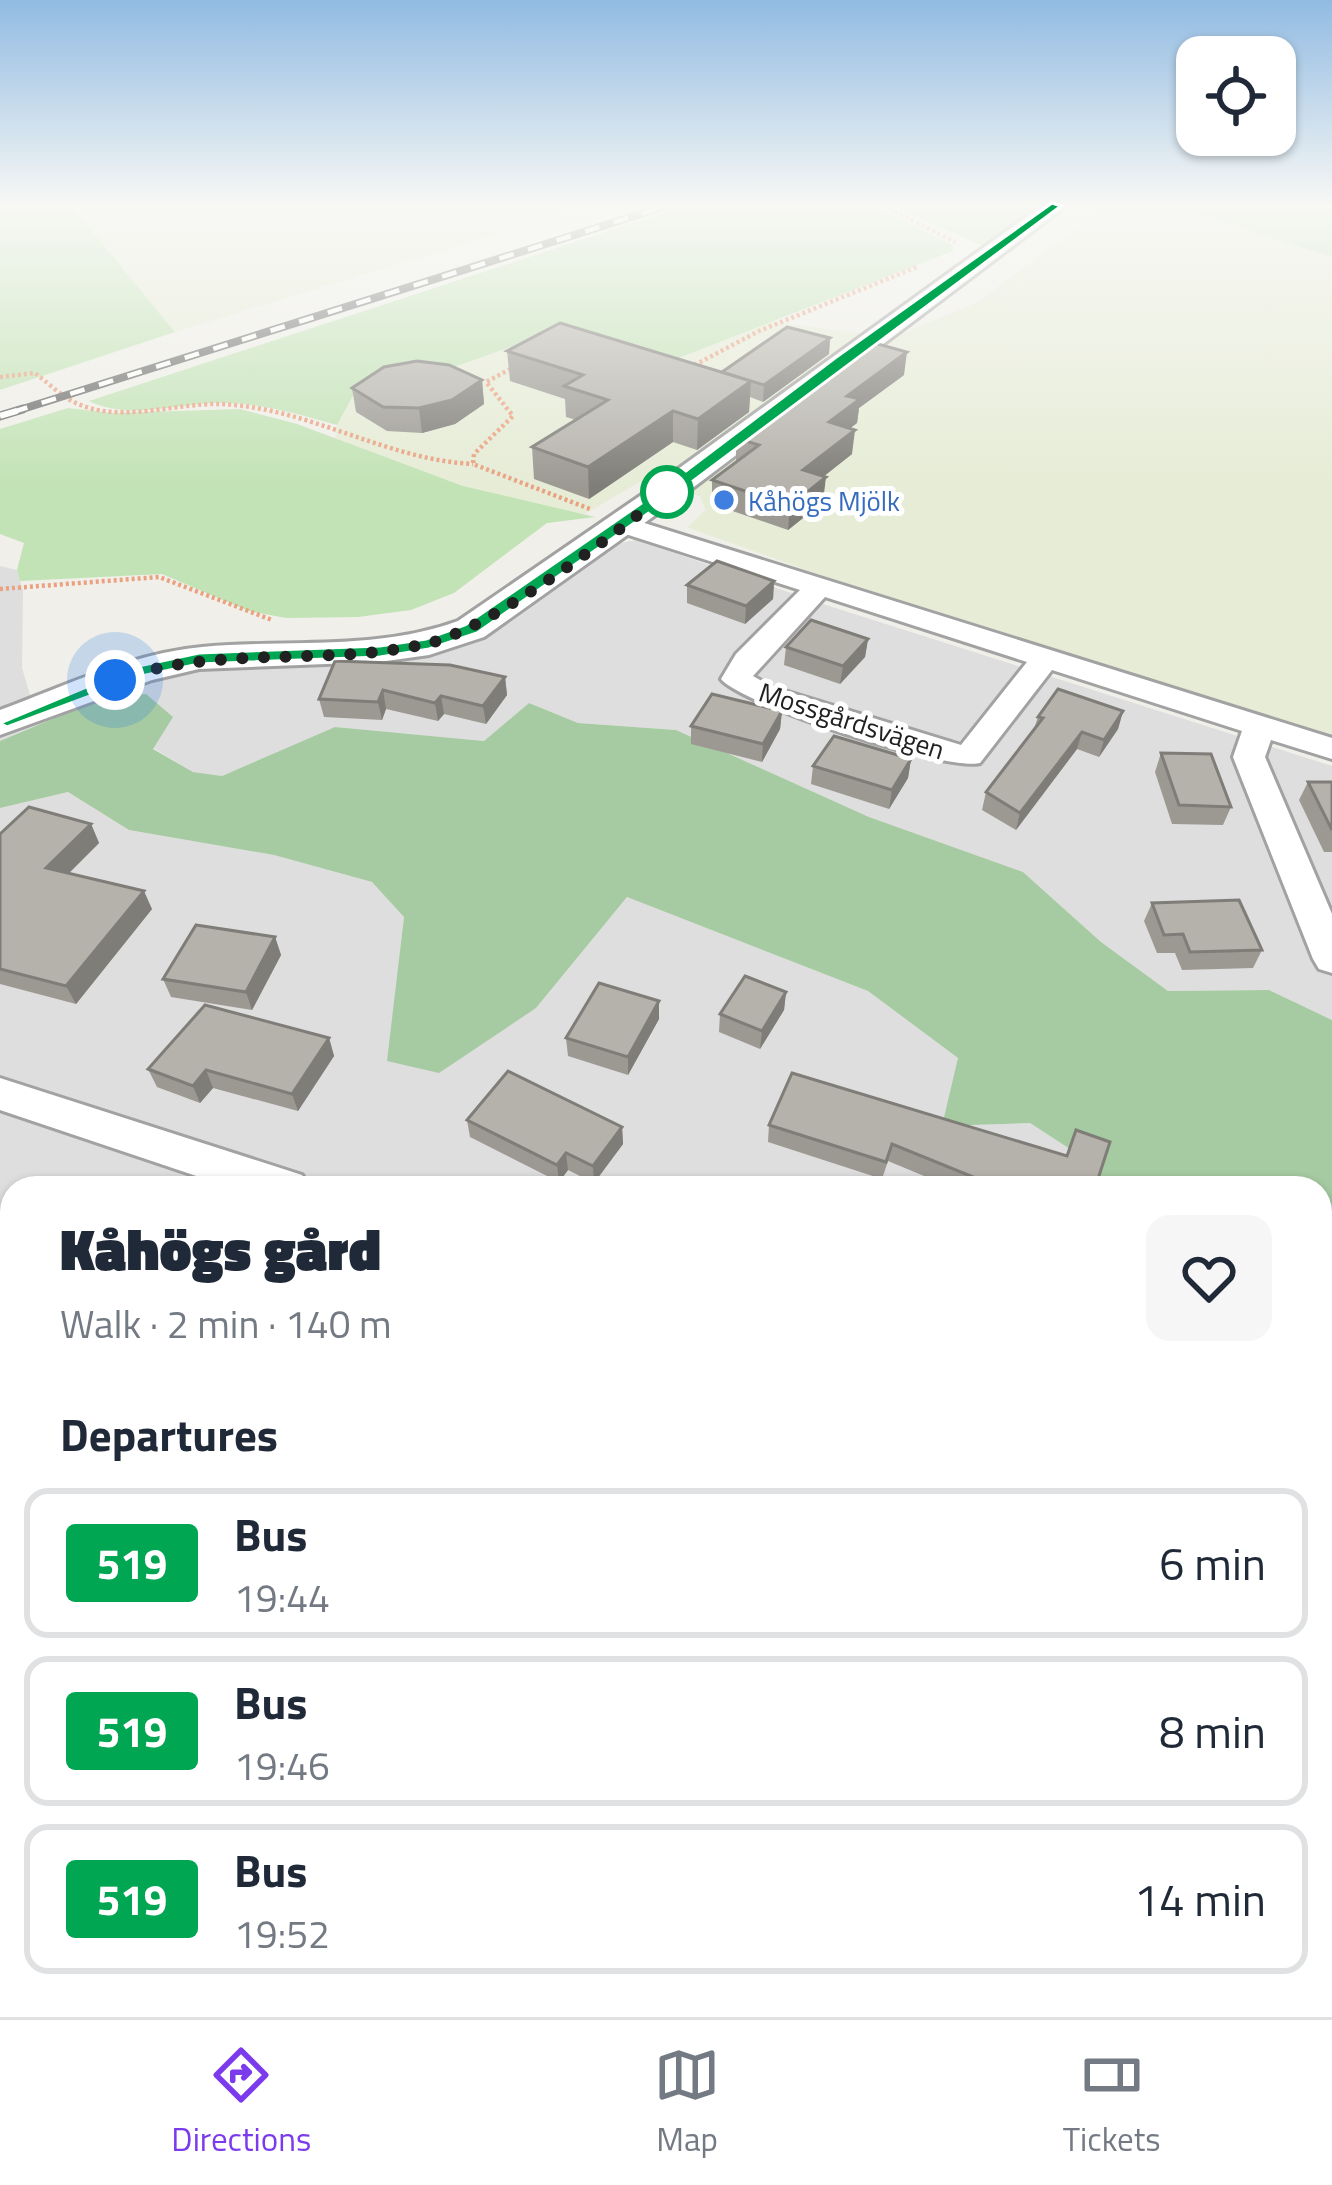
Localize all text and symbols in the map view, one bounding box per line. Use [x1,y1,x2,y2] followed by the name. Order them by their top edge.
[1176,36,1296,156] map controls
[1176,36,1296,156] button: locate
[642,467,692,517] unlabelled marker
[748,480,900,521] place label: Kåhögs Mjölk
[711,487,737,513] marker: Kåhögs Mjölk
[85,650,145,710] your location
[754,671,950,769] street label: Mossgårdsvägen
[60,1205,381,1292] text: Kåhögs gård
[1146,1215,1272,1341] button: heart
[60,1294,392,1353] text: Walk · 2 min · 140 m
[60,1400,278,1468] text: Departures
[234,1500,308,1568] text: Bus
[1159,1529,1266,1597] text: 6 min
[97,1531,167,1595] text: 519
[234,1568,330,1627] text: 19:44
[234,1668,308,1736] text: Bus
[1159,1697,1266,1765] text: 8 min
[97,1699,167,1763] text: 519
[234,1736,330,1795] text: 19:46
[234,1836,308,1904] text: Bus
[1134,1865,1266,1933] text: 14 min
[97,1867,167,1931] text: 519
[234,1904,330,1963] text: 19:52
[171,2042,311,2164] tab: Directions
[654,2042,720,2164] tab: Map
[1063,2042,1161,2164] tab: Tickets

